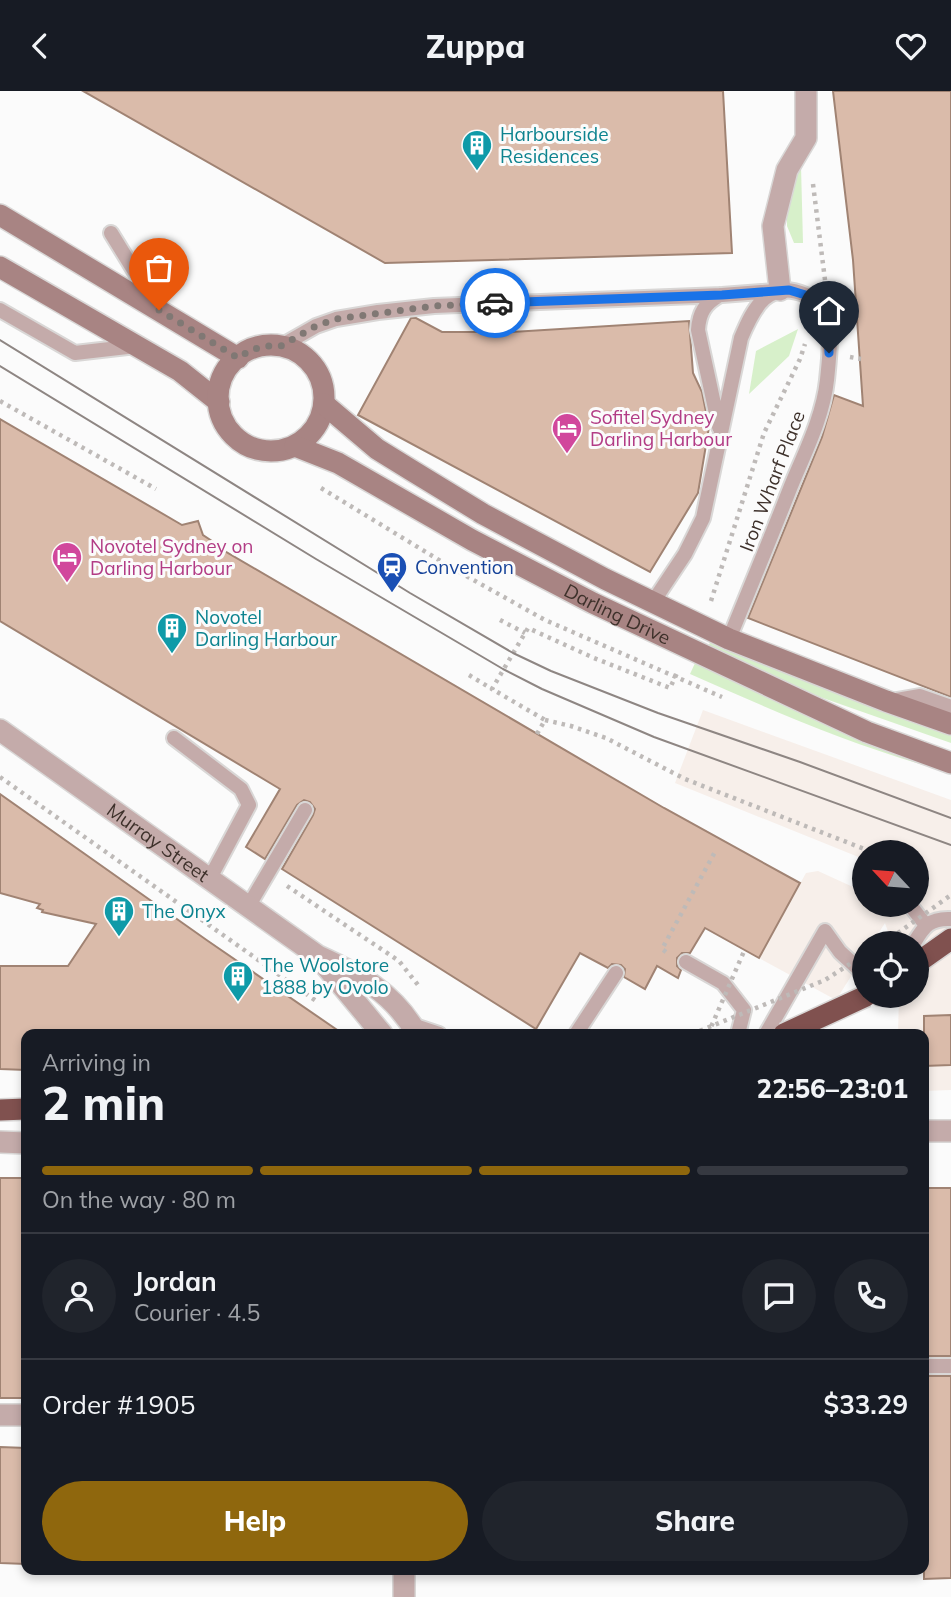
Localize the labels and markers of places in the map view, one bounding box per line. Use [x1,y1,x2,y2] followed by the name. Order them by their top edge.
[500,122,609,168] place label: Harbourside Residences
[460,128,494,172] building icon: Harbourside Residences
[129,238,189,310] pin
[799,281,859,353] pin
[590,405,732,451] place label: Sofitel Sydney Darling Harbour
[550,411,584,455] hotel icon: Sofitel Sydney Darling Harbour
[90,534,253,580] place label: Novotel Sydney on Darling Harbour
[50,540,84,584] hotel icon: Novotel Sydney on Darling Harbour
[375,550,409,594] station icon: Convention
[415,555,514,579] place label: Convention
[195,605,337,651] place label: Novotel Darling Harbour
[155,611,189,655] building icon: Novotel Darling Harbour
[102,894,136,938] building icon: The Onyx
[142,899,226,923] place label: The Onyx
[261,953,389,999] place label: The Woolstore 1888 by Ovolo
[221,959,255,1003] building icon: The Woolstore 1888 by Ovolo

